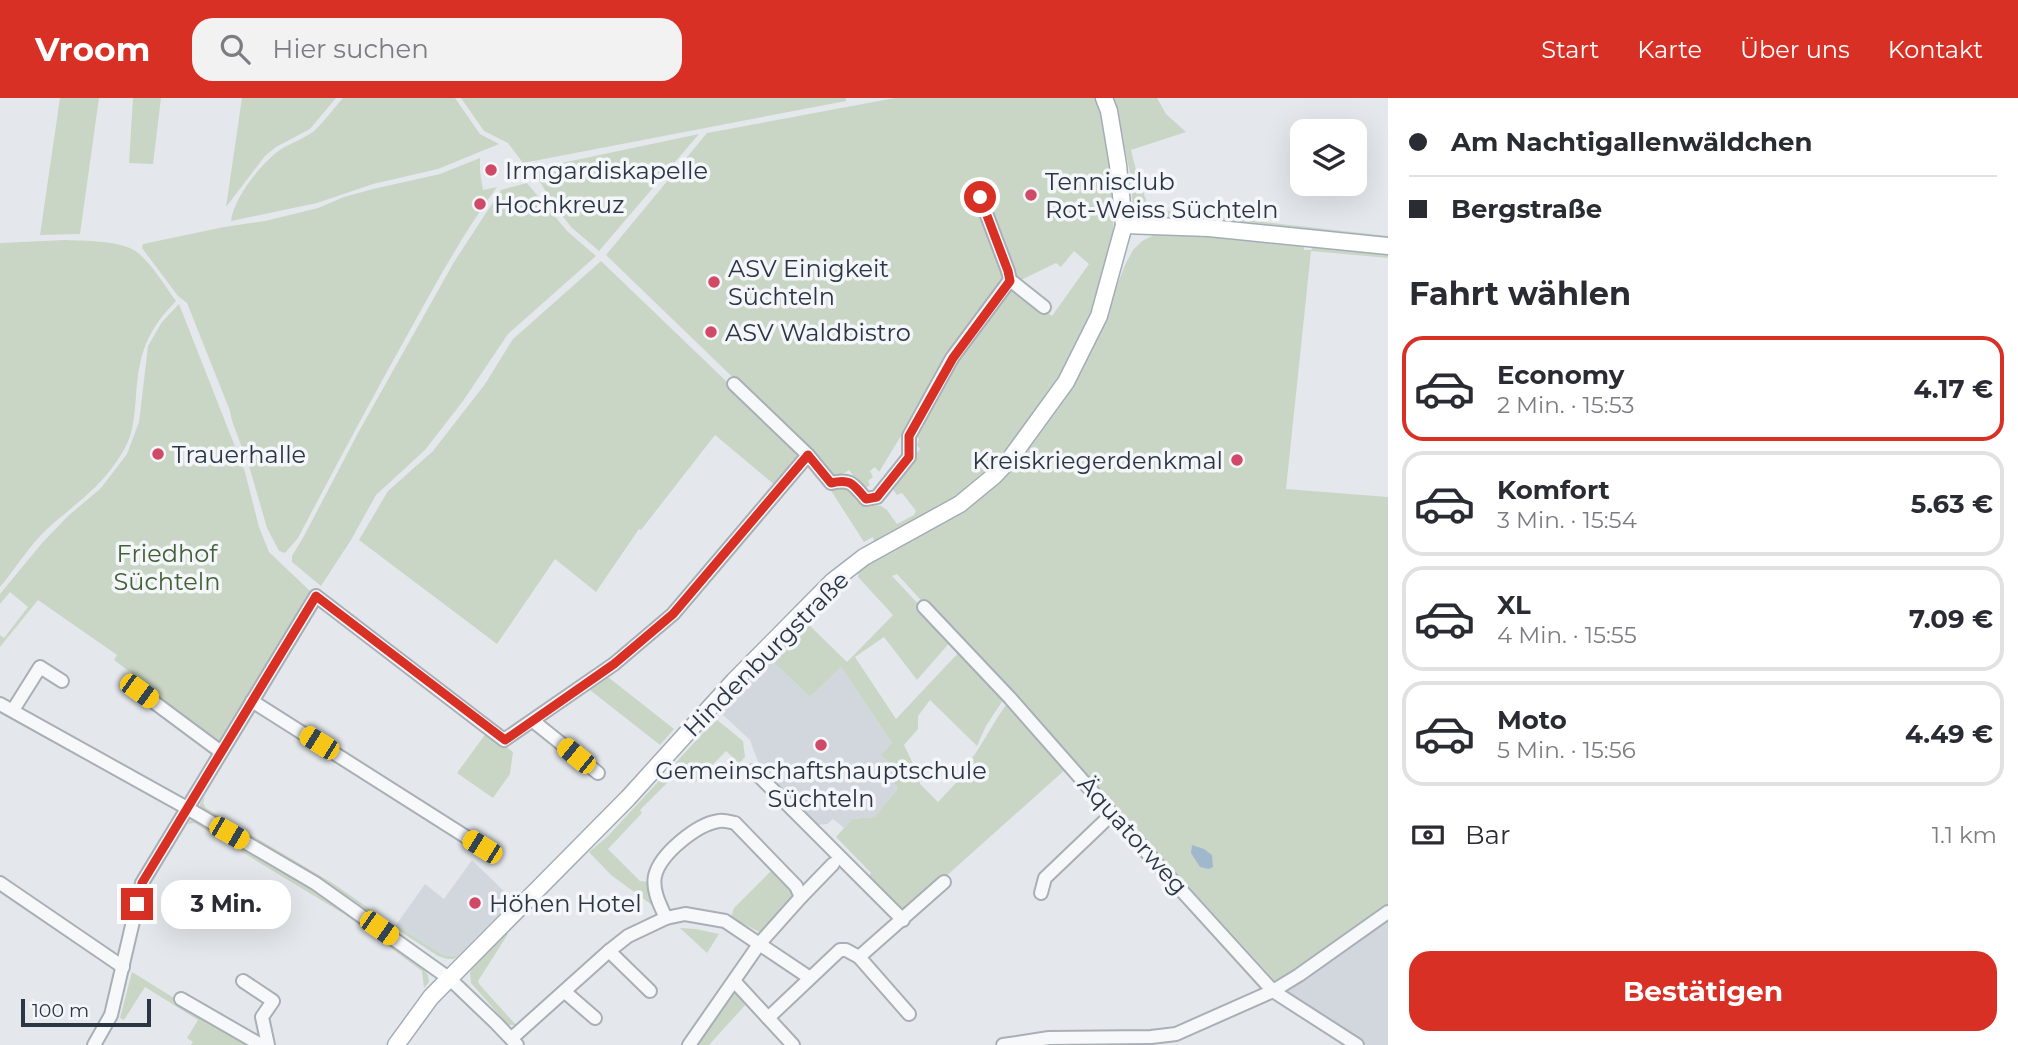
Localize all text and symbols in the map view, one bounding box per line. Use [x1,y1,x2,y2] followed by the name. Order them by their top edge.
[192,18,682,81] search box
[35,29,150,69] text: Vroom
[216,30,254,68] icon: search
[272,33,429,65] text: Hier suchen
[1541,35,1599,64] text: Start
[1637,35,1702,64] text: Karte
[1740,35,1850,64] text: Über uns
[1888,35,1983,64] text: Kontakt
[1290,119,1367,196] map controls
[1290,119,1367,196] button: layers
[1451,126,1812,158] text: Am Nachtigallenwäldchen
[505,156,708,185] place label: Irmgardiskapelle
[483,162,499,178] marker: Irmgardiskapelle
[1045,167,1278,224] place label: Tennisclub Rot-Weiss Süchteln
[964,181,996,213] route start
[1023,187,1039,203] marker: Tennisclub Rot-Weiss Süchteln
[494,190,624,219] place label: Hochkreuz
[1451,193,1602,225] text: Bergstraße
[472,196,488,212] marker: Hochkreuz
[728,254,889,311] place label: ASV Einigkeit Süchteln
[706,274,722,290] marker: ASV Einigkeit Süchteln
[1409,274,1631,313] text: Fahrt wählen
[725,318,911,347] place label: ASV Waldbistro
[703,324,719,340] marker: ASV Waldbistro
[1413,357,1476,420] icon: car
[1497,359,1624,391] text: Economy
[1913,373,1993,405] text: 4.17 €
[1497,391,1635,419] text: 2 Min. · 15:53
[172,440,306,469] place label: Trauerhalle
[150,446,166,462] marker: Trauerhalle
[972,446,1223,475] place label: Kreiskriegerdenkmal
[1229,452,1245,468] marker: Kreiskriegerdenkmal
[1413,472,1476,535] icon: car
[1497,474,1610,506] text: Komfort
[1911,488,1993,520] text: 5.63 €
[1497,506,1637,534] text: 3 Min. · 15:54
[114,539,220,596] park label: Friedhof Süchteln
[677,565,855,743] street label: Hindenburgstraße
[1413,587,1476,650] icon: car
[1497,589,1531,621] text: XL
[1909,603,1993,635] text: 7.09 €
[1497,621,1637,649] text: 4 Min. · 15:55
[116,670,163,712] car
[1413,702,1476,765] icon: car
[1497,704,1567,736] text: Moto
[1905,718,1993,750] text: 4.49 €
[296,723,343,763] car
[554,735,599,777] car
[1497,736,1636,764] text: 5 Min. · 15:56
[813,737,829,753] marker: Gemeinschaftshauptschule Süchteln
[655,756,987,813] place label: Gemeinschaftshauptschule Süchteln
[1072,770,1194,900] street label: Äquatorweg
[206,813,253,853] car
[1409,816,1447,854] icon: cash
[1465,819,1510,851] text: Bar
[1932,821,1997,849] text: 1.1 km
[459,827,506,867] car
[162,880,291,928] callout: 3 Min.
[121,888,153,920] route end
[489,889,642,918] place label: Höhen Hotel
[191,890,261,918] text: 3 Min.
[467,895,483,911] marker: Höhen Hotel
[356,907,403,949] car
[1409,951,1997,1031] button: Bestätigen
[21,996,150,1028] scale bar
[32,999,89,1022] text: 100 m

